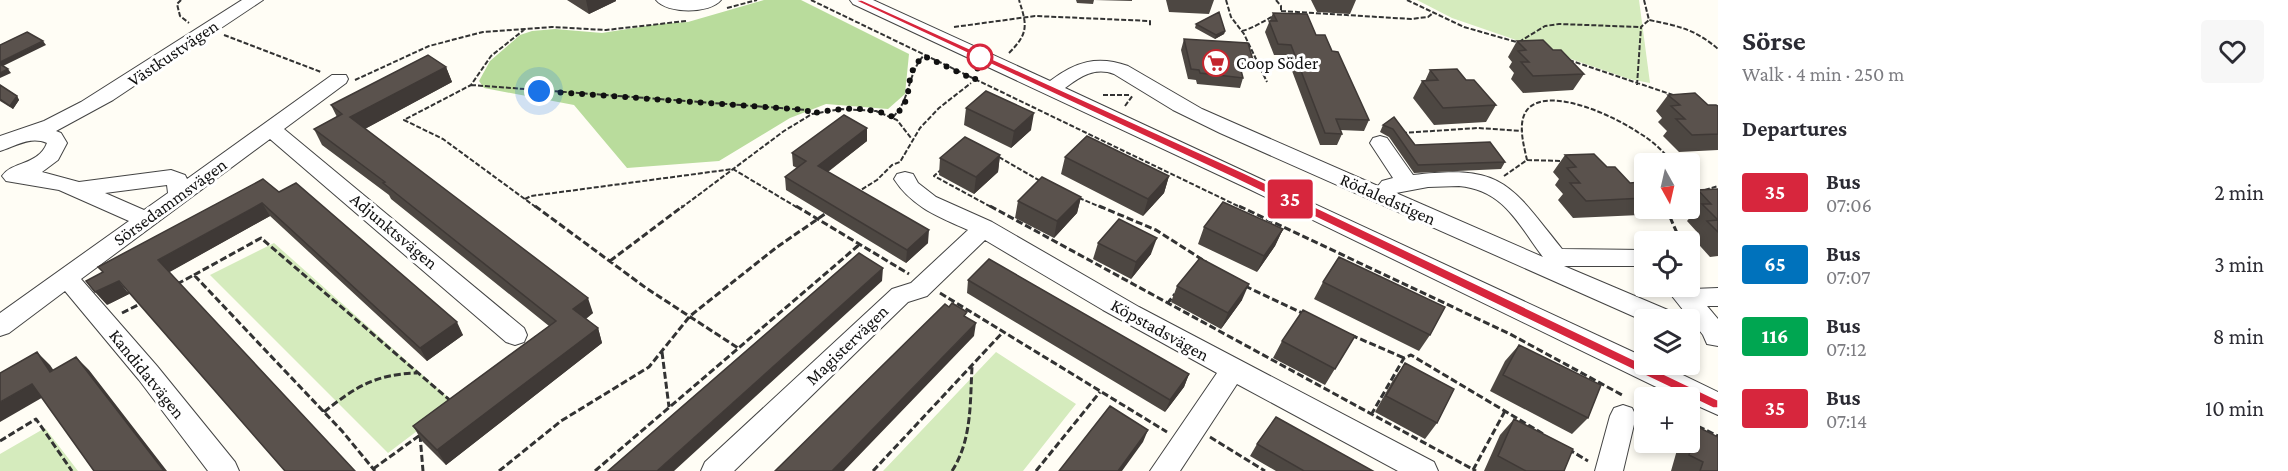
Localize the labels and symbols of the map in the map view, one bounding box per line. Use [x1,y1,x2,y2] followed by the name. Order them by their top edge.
[124,15,222,90] street label: Västkustvägen
[967,44,993,70] unlabelled marker
[1201,48,1231,78] supermarket icon: Coop Söder
[1236,53,1319,73] place label: Coop Söder
[524,76,554,106] your location
[1634,153,1700,219] north arrow
[110,154,231,250] street label: Sörsedammsvägen
[1337,169,1439,229] street label: Rödaledstigen
[1263,180,1317,218] line badge: 35
[346,189,442,274] street label: Adjunktsvägen
[1108,295,1213,365] street label: Köpstadsvägen
[802,301,893,389] street label: Magistervägen
[105,325,189,423] street label: Kandidatvägen

